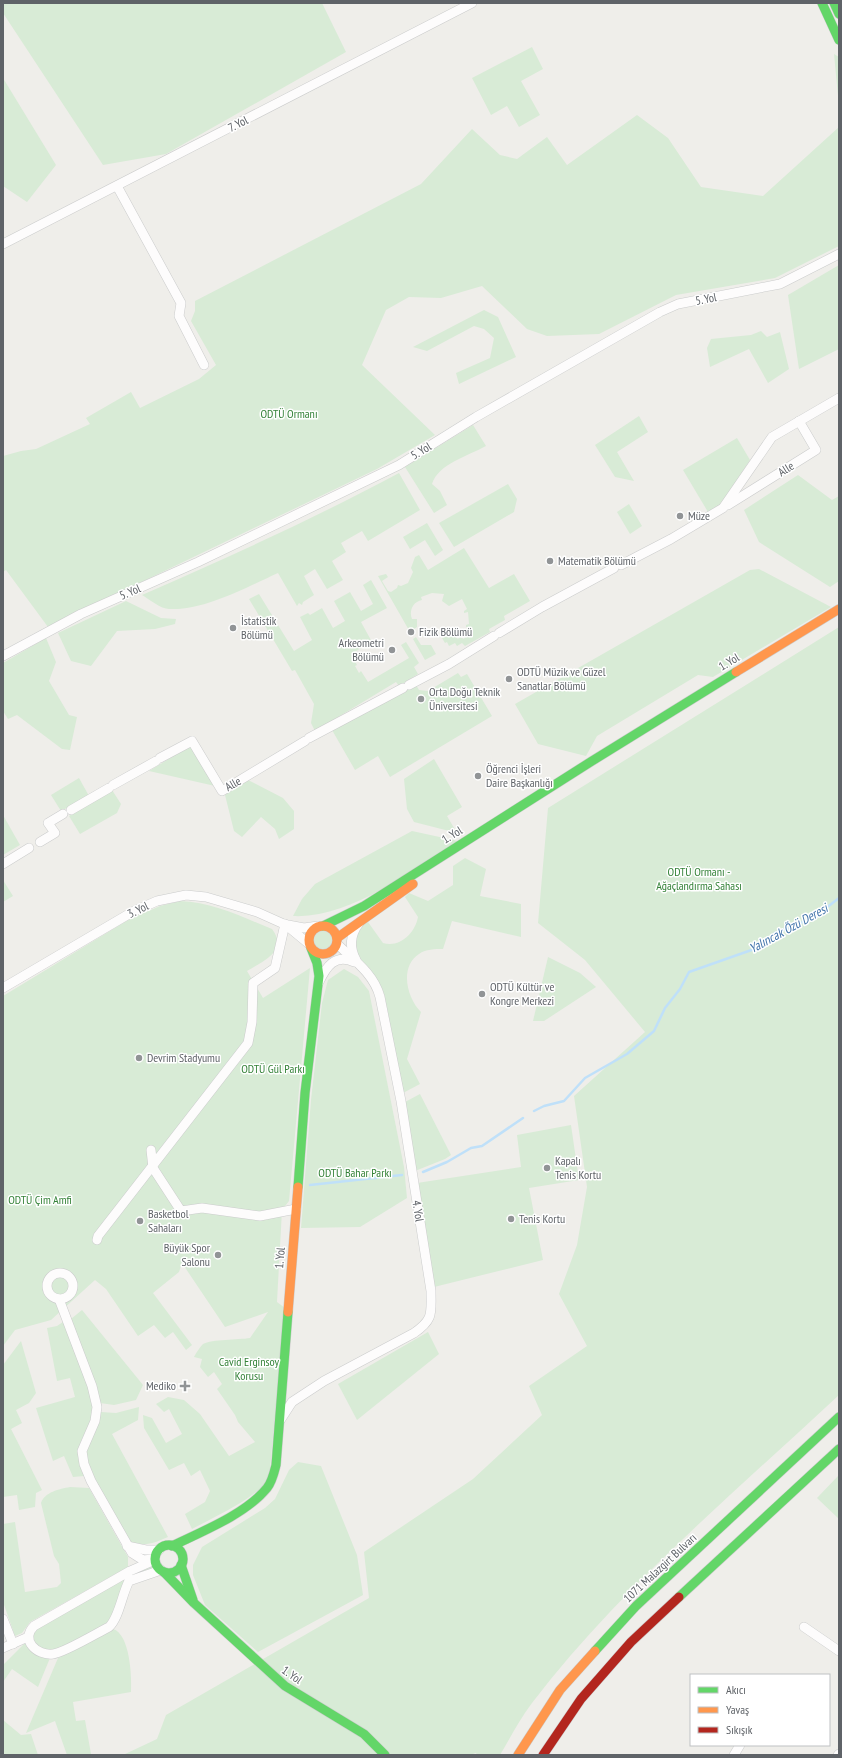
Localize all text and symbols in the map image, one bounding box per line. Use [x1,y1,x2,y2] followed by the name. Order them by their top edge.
[225,112,250,135] street label: 7. Yol
[694,289,718,308] street label: 5. Yol
[261,406,317,421] park label: ODTÜ Ormanı
[408,438,434,463] street label: 5. Yol
[775,458,797,479] street label: Alle
[688,508,710,523] place label: Müze
[675,511,685,521] marker: Müze
[558,553,636,568] place label: Matematik Bölümü
[545,556,555,566] marker: Matematik Bölümü
[117,580,143,603] street label: 5. Yol
[241,613,277,642] place label: İstatistik Bölümü
[228,623,238,633] marker: İstatistik Bölümü
[419,624,472,639] place label: Fizik Bölümü
[406,627,416,637] marker: Fizik Bölümü
[338,635,384,664] place label: Arkeometri Bölümü
[387,645,397,655] marker: Arkeometri Bölümü
[716,649,742,674] street label: 1. Yol
[517,664,606,693] place label: ODTÜ Müzik ve Güzel Sanatlar Bölümü
[504,674,514,684] marker: ODTÜ Müzik ve Güzel Sanatlar Bölümü
[429,684,501,713] place label: Orta Doğu Teknik Üniversitesi
[416,694,426,704] marker: Orta Doğu Teknik Üniversitesi
[486,761,553,790] place label: Öğrenci İşleri Daire Başkanlığı
[473,771,483,781] marker: Öğrenci İşleri Daire Başkanlığı
[222,773,244,794] street label: Alle
[439,822,465,847] street label: 1. Yol
[656,864,742,893] park label: ODTÜ Ormanı - Ağaçlandırma Sahası
[125,898,151,921] street label: 3. Yol
[746,899,833,957] water label: Yalıncak Özü Deresi
[490,979,554,1008] place label: ODTÜ Kültür ve Kongre Merkezi
[477,989,487,999] marker: ODTÜ Kültür ve Kongre Merkezi
[147,1050,220,1065] place label: Devrim Stadyumu
[134,1053,144,1063] marker: Devrim Stadyumu
[241,1061,305,1076] park label: ODTÜ Gül Parkı
[555,1153,601,1182] place label: Kapalı Tenis Kortu
[542,1163,552,1173] marker: Kapalı Tenis Kortu
[318,1165,392,1180] park label: ODTÜ Bahar Parkı
[8,1192,72,1207] park label: ODTÜ Çim Amfi
[409,1199,428,1223] street label: 4. Yol
[148,1206,189,1235] place label: Basketbol Sahaları
[519,1211,565,1226] place label: Tenis Kortu
[506,1214,516,1224] marker: Tenis Kortu
[135,1216,145,1226] marker: Basketbol Sahaları
[164,1240,211,1269] place label: Büyük Spor Salonu
[271,1246,288,1269] street label: 1. Yol
[213,1250,223,1260] marker: Büyük Spor Salonu
[219,1354,280,1383] park label: Cavid Erginsoy Korusu
[146,1378,176,1393] place label: Mediko
[179,1380,191,1392] marker: Mediko
[620,1530,699,1605] street label: 1071 Malazgirt Bulvarı
[279,1662,306,1687] street label: 1. Yol
[690,1674,830,1746] legend
[726,1682,746,1697] text: Akıcı
[726,1702,749,1717] text: Yavaş
[726,1722,753,1737] text: Sıkışık

